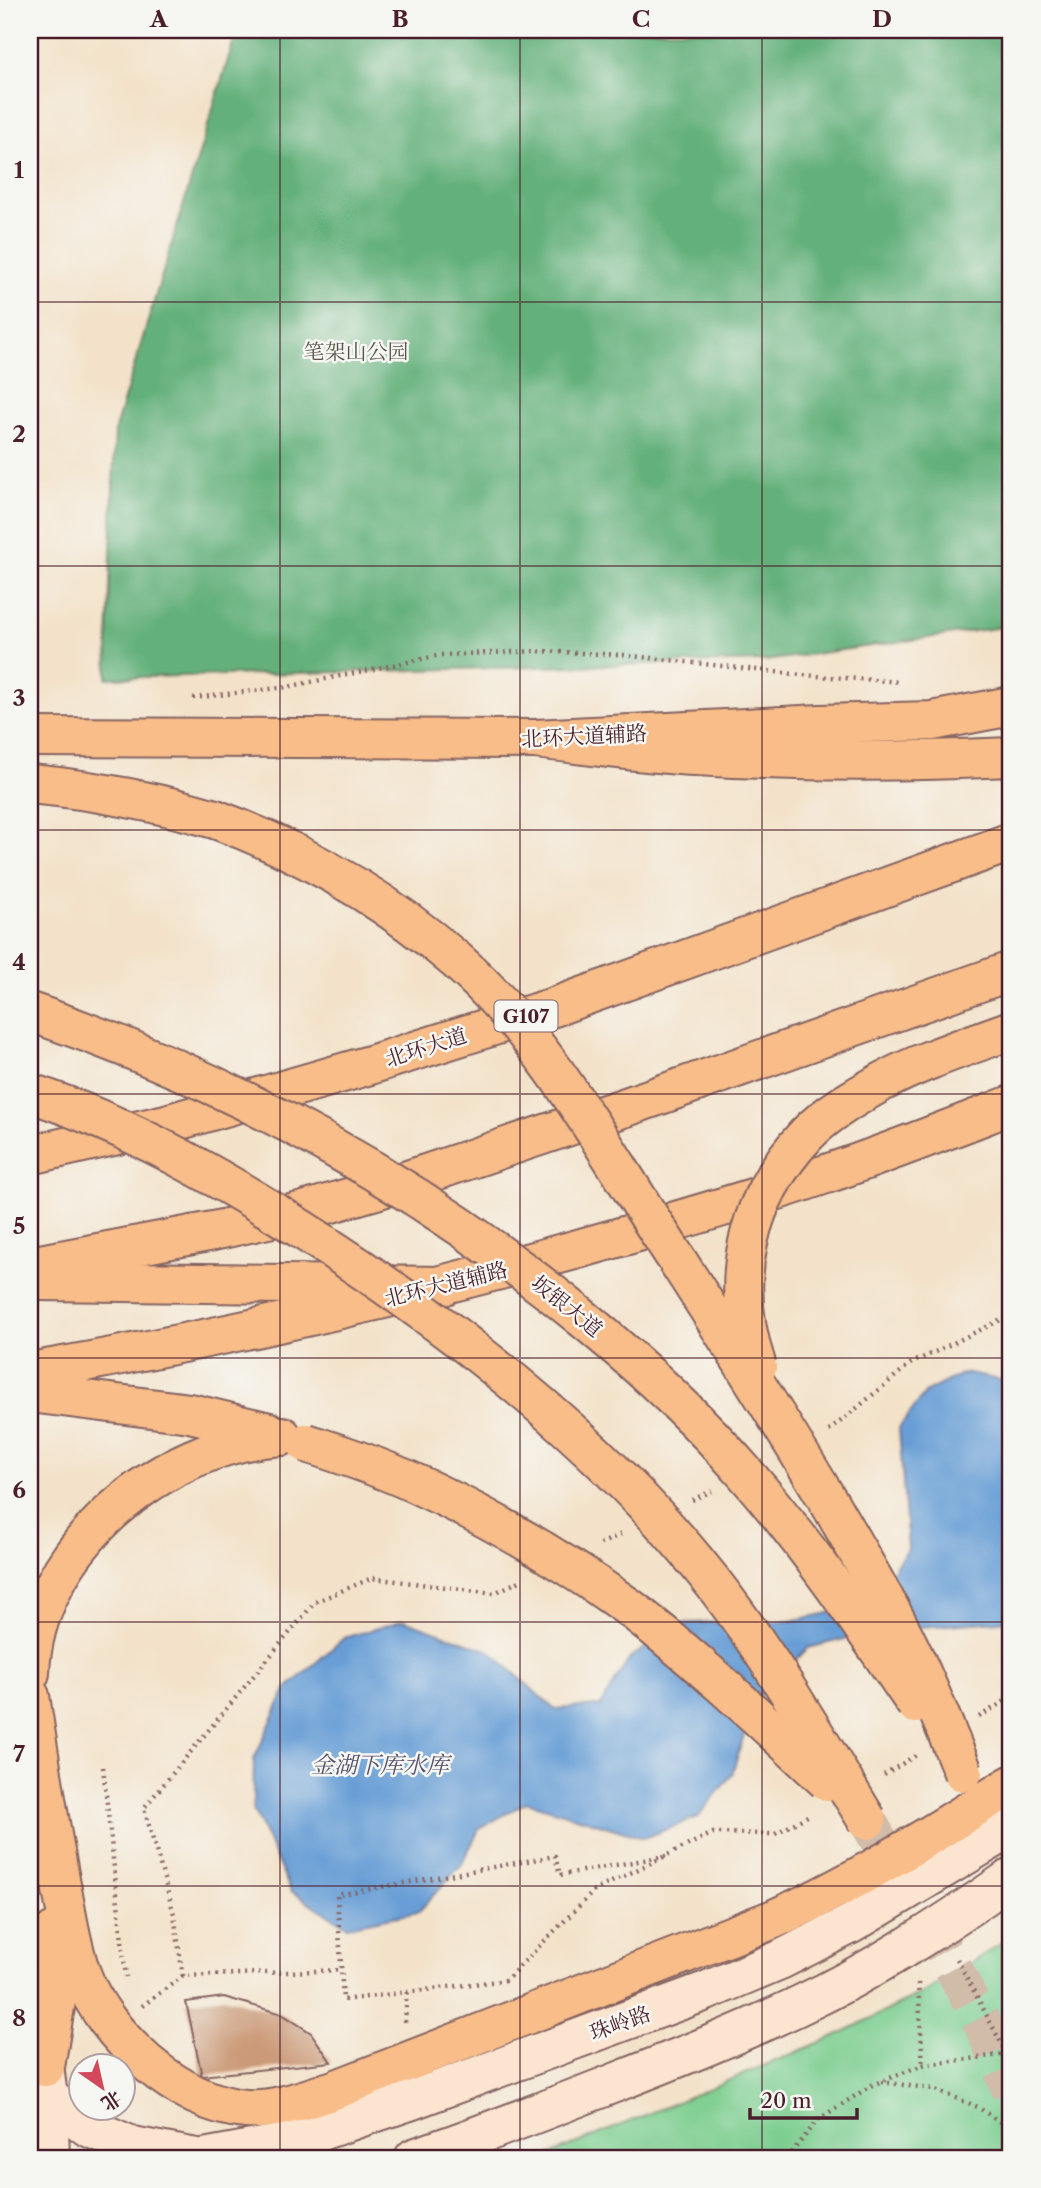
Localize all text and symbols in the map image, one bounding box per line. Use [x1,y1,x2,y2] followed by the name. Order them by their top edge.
[149,5,169,33] text: A
[391,5,409,33] text: B
[632,5,650,33] text: C
[872,5,892,33] text: D
[14,156,25,184] text: 1
[304,339,409,364] park label: 笔架山公园
[12,420,26,448] text: 2
[13,684,26,712] text: 3
[520,720,648,752] street label: 北环大道辅路
[12,948,26,976] text: 4
[494,1000,558,1032] road number: G107
[382,1022,470,1072] street label: 北环大道
[13,1212,25,1240] text: 5
[382,1257,510,1311] street label: 北环大道辅路
[526,1270,608,1342] street label: 坂银大道
[12,1476,26,1504] text: 6
[13,1740,25,1768] text: 7
[311,1751,453,1779] water label: 金湖下库水库
[586,2000,654,2046] street label: 珠岭路
[12,2004,26,2032] text: 8
[66,2052,136,2122] north arrow
[750,2076,857,2120] scale bar
[97,2086,126,2116] text: 北
[761,2088,812,2113] text: 20 m

